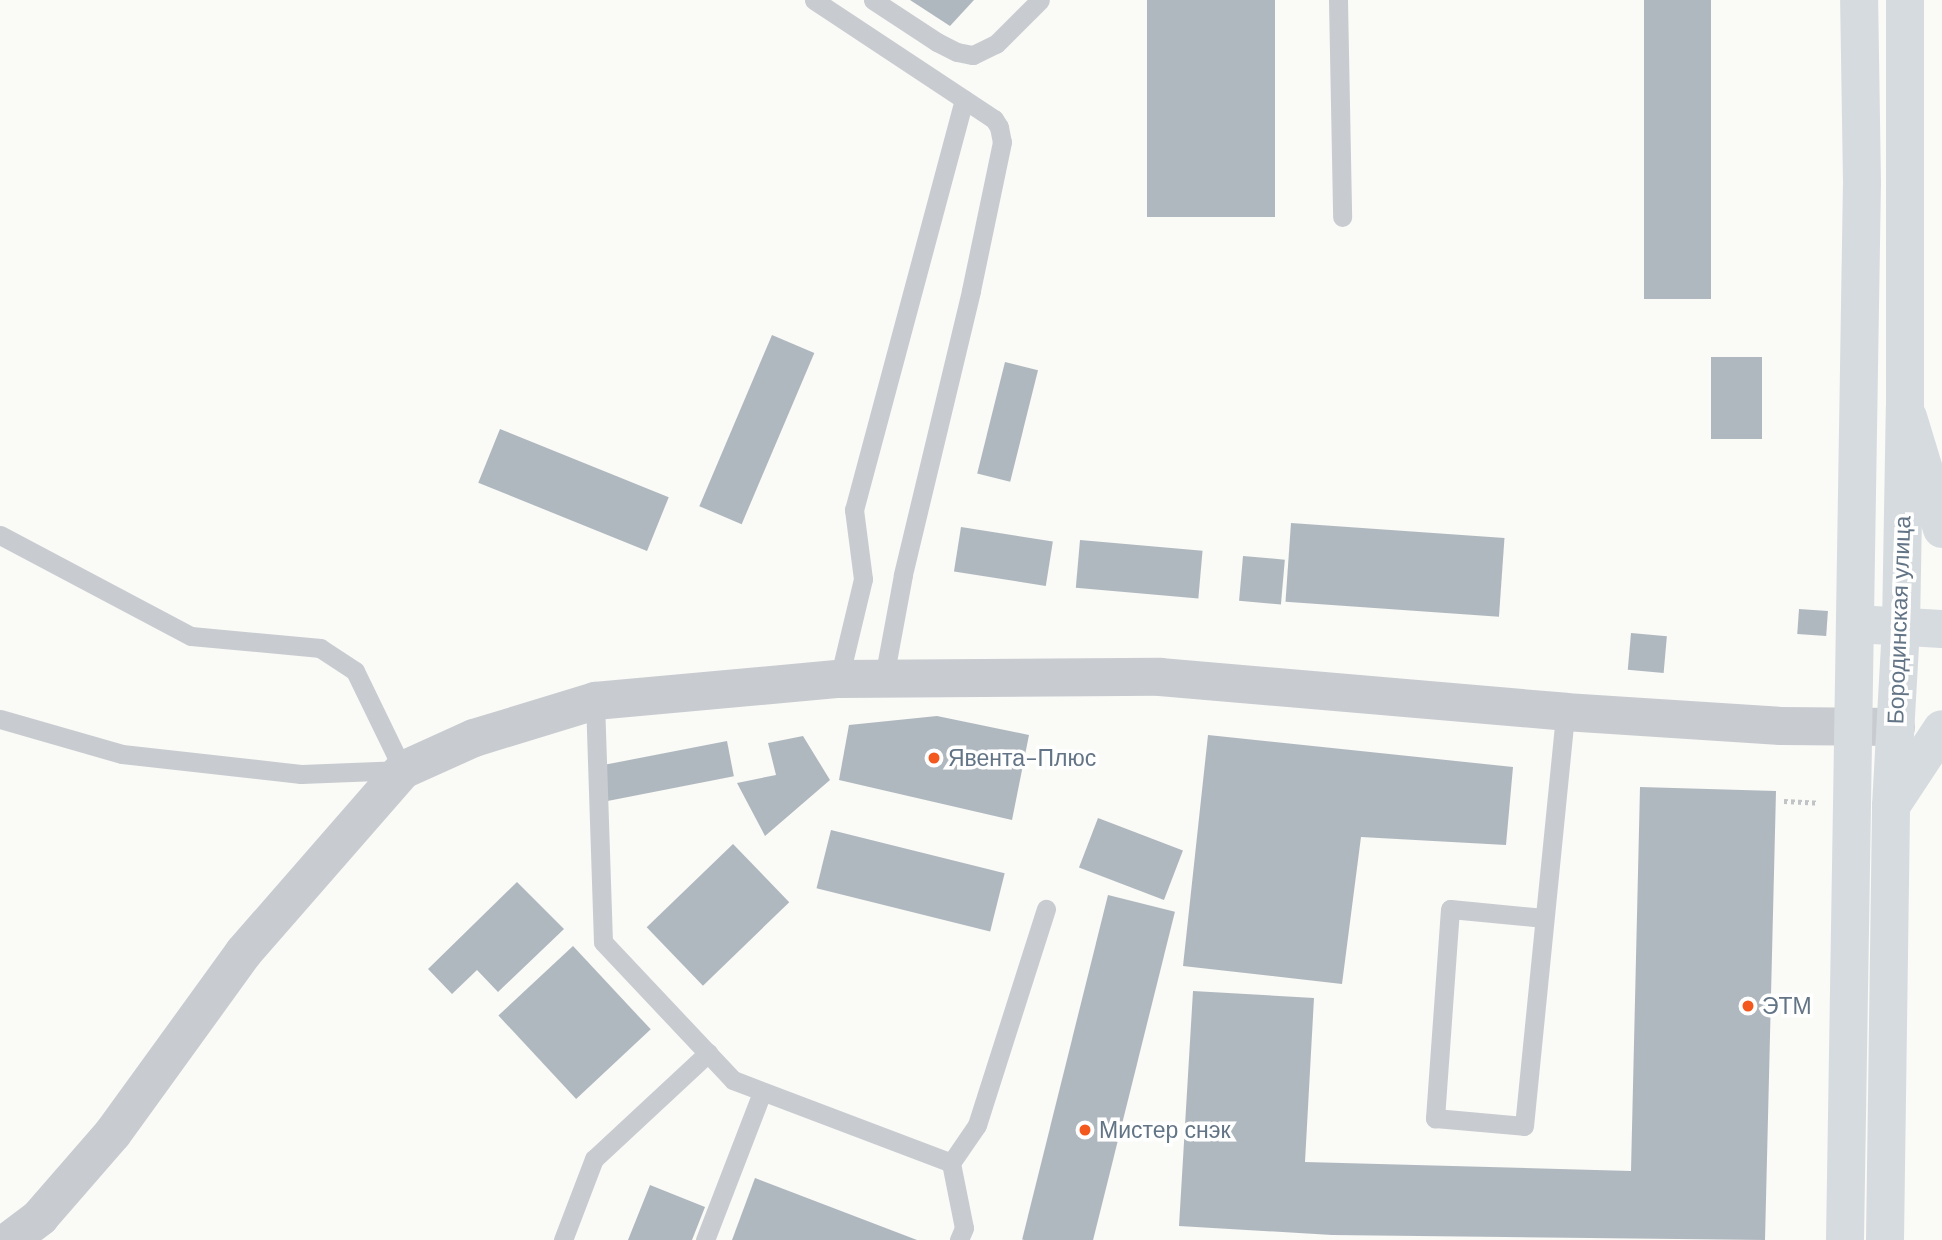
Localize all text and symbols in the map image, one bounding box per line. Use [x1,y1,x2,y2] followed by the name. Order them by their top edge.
[1882,515,1916,725] street label: Бородинская улица
[948,744,1096,772] place label: Явента-Плюс
[926,750,942,766] marker: Явента-Плюс
[1762,992,1812,1020] place label: ЭТМ
[1740,998,1756,1014] marker: ЭТМ
[1099,1116,1230,1144] place label: Мистер снэк
[1077,1122,1093,1138] marker: Мистер снэк

